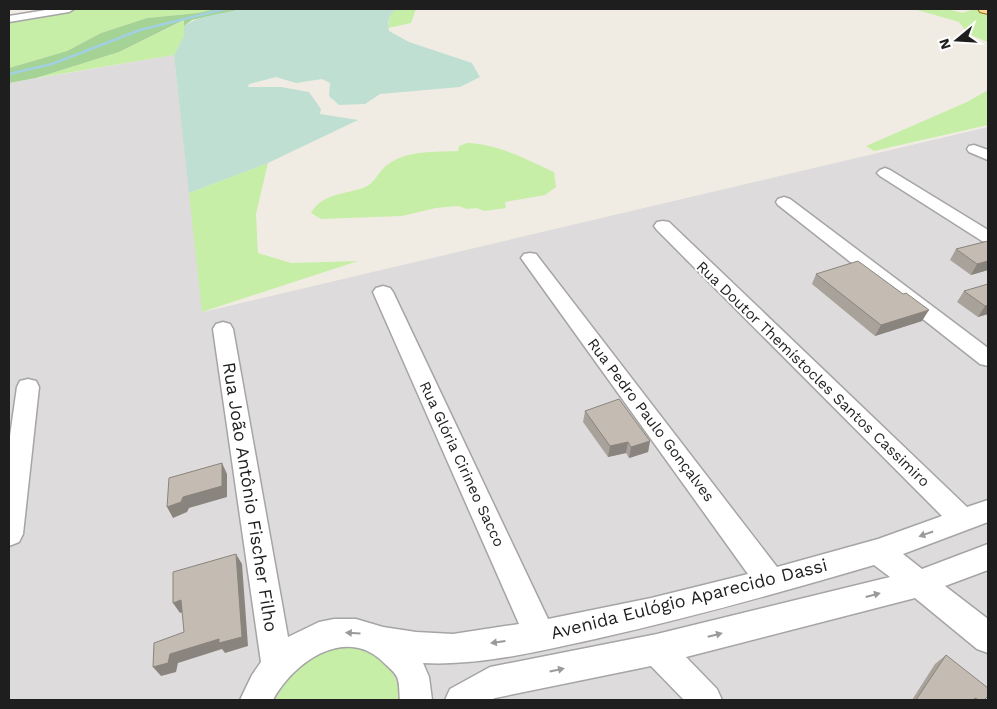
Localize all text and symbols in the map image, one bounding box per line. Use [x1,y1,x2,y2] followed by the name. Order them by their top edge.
[932,15,982,65] north arrow
[935,37,954,51] text: N
[693,257,933,491] street label: Rua Doutor Themístocles Santos Cassimiro
[584,335,718,505] street label: Rua Pedro Paulo Gonçalves
[219,361,282,633] street label: Rua João Antônio Fischer Filho
[416,378,508,550] street label: Rua Glória Cirineo Sacco
[918,530,933,538] one-way arrow
[548,554,829,643] street label: Avenida Eulógio Aparecido Dassi
[865,591,880,599] one-way arrow
[345,629,361,637] one-way arrow
[708,631,723,639] one-way arrow
[489,638,505,646] one-way arrow
[549,665,565,673] one-way arrow

